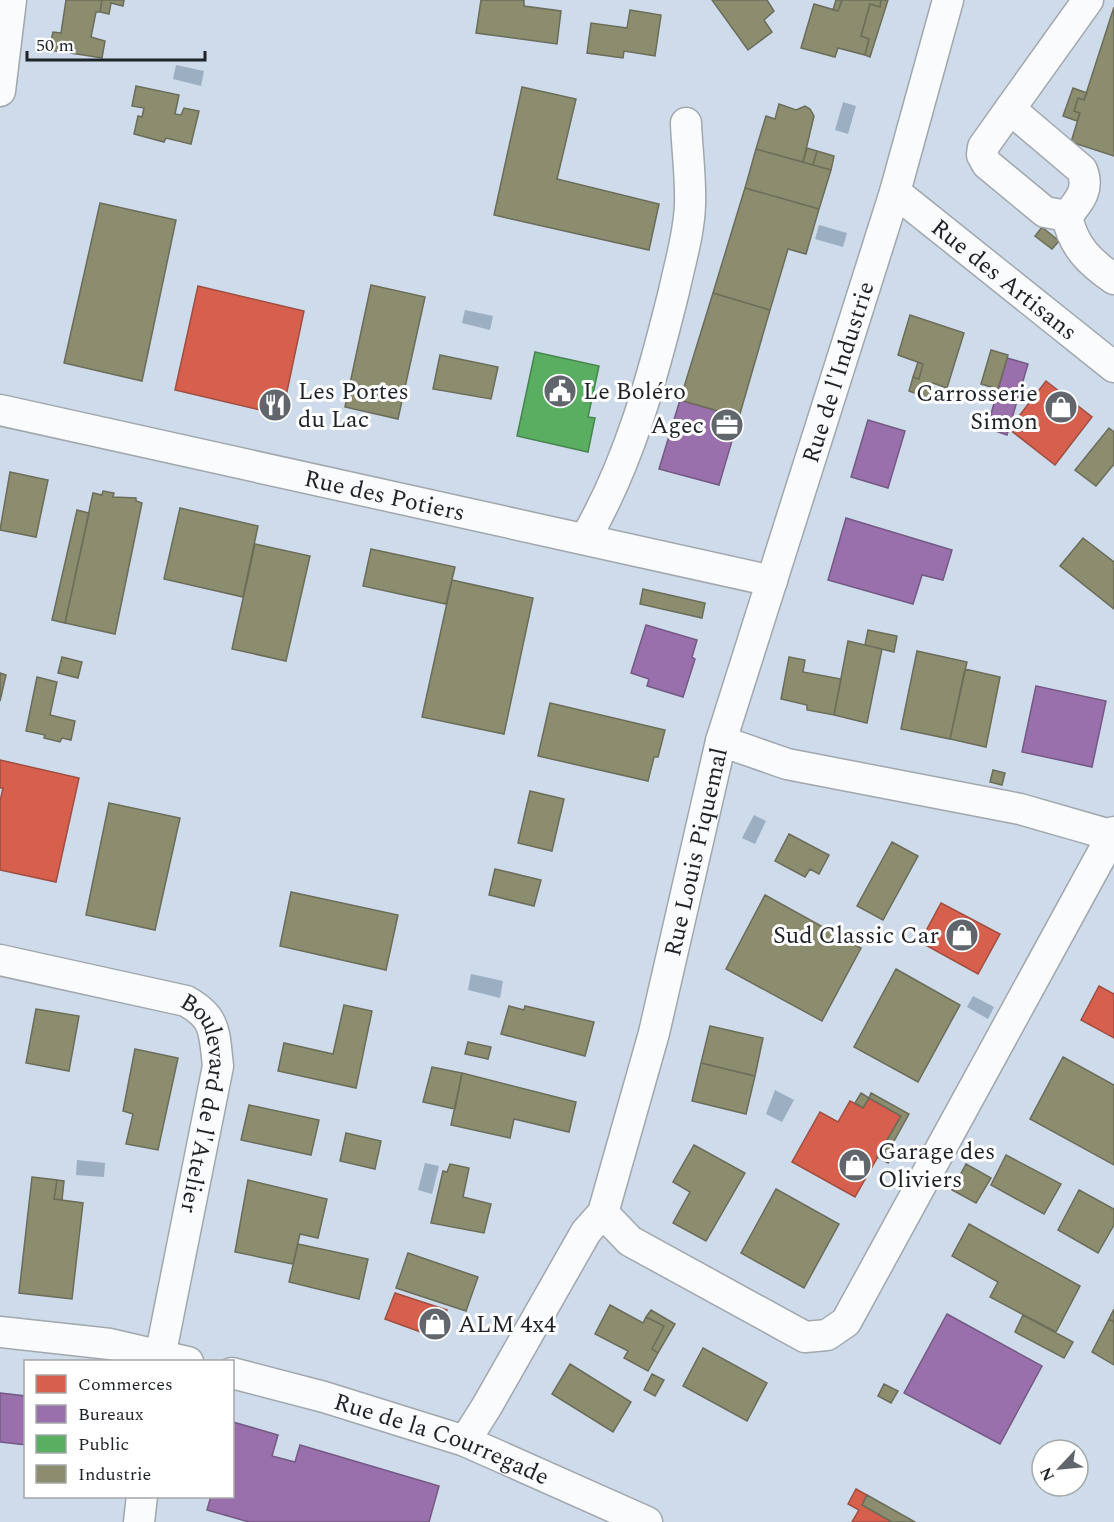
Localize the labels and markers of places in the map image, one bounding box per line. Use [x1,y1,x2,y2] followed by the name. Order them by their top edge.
[542,373,578,409] public building icon: Le Boléro
[298,374,409,438] place label: Les Portes du Lac
[583,374,686,410] place label: Le Boléro
[916,376,1038,440] place label: Carrosserie Simon
[257,387,293,423] restaurant icon: Les Portes du Lac
[1043,389,1079,425] shop icon: Carrosserie Simon
[709,407,745,443] office icon: Agec
[651,408,704,444] place label: Agec
[944,917,980,953] shop icon: Sud Classic Car
[773,918,939,954] place label: Sud Classic Car
[878,1134,995,1198] place label: Garage des Oliviers
[837,1147,873,1183] shop icon: Garage des Oliviers
[417,1306,453,1342] shop icon: ALM 4x4
[458,1307,556,1343] place label: ALM 4x4

